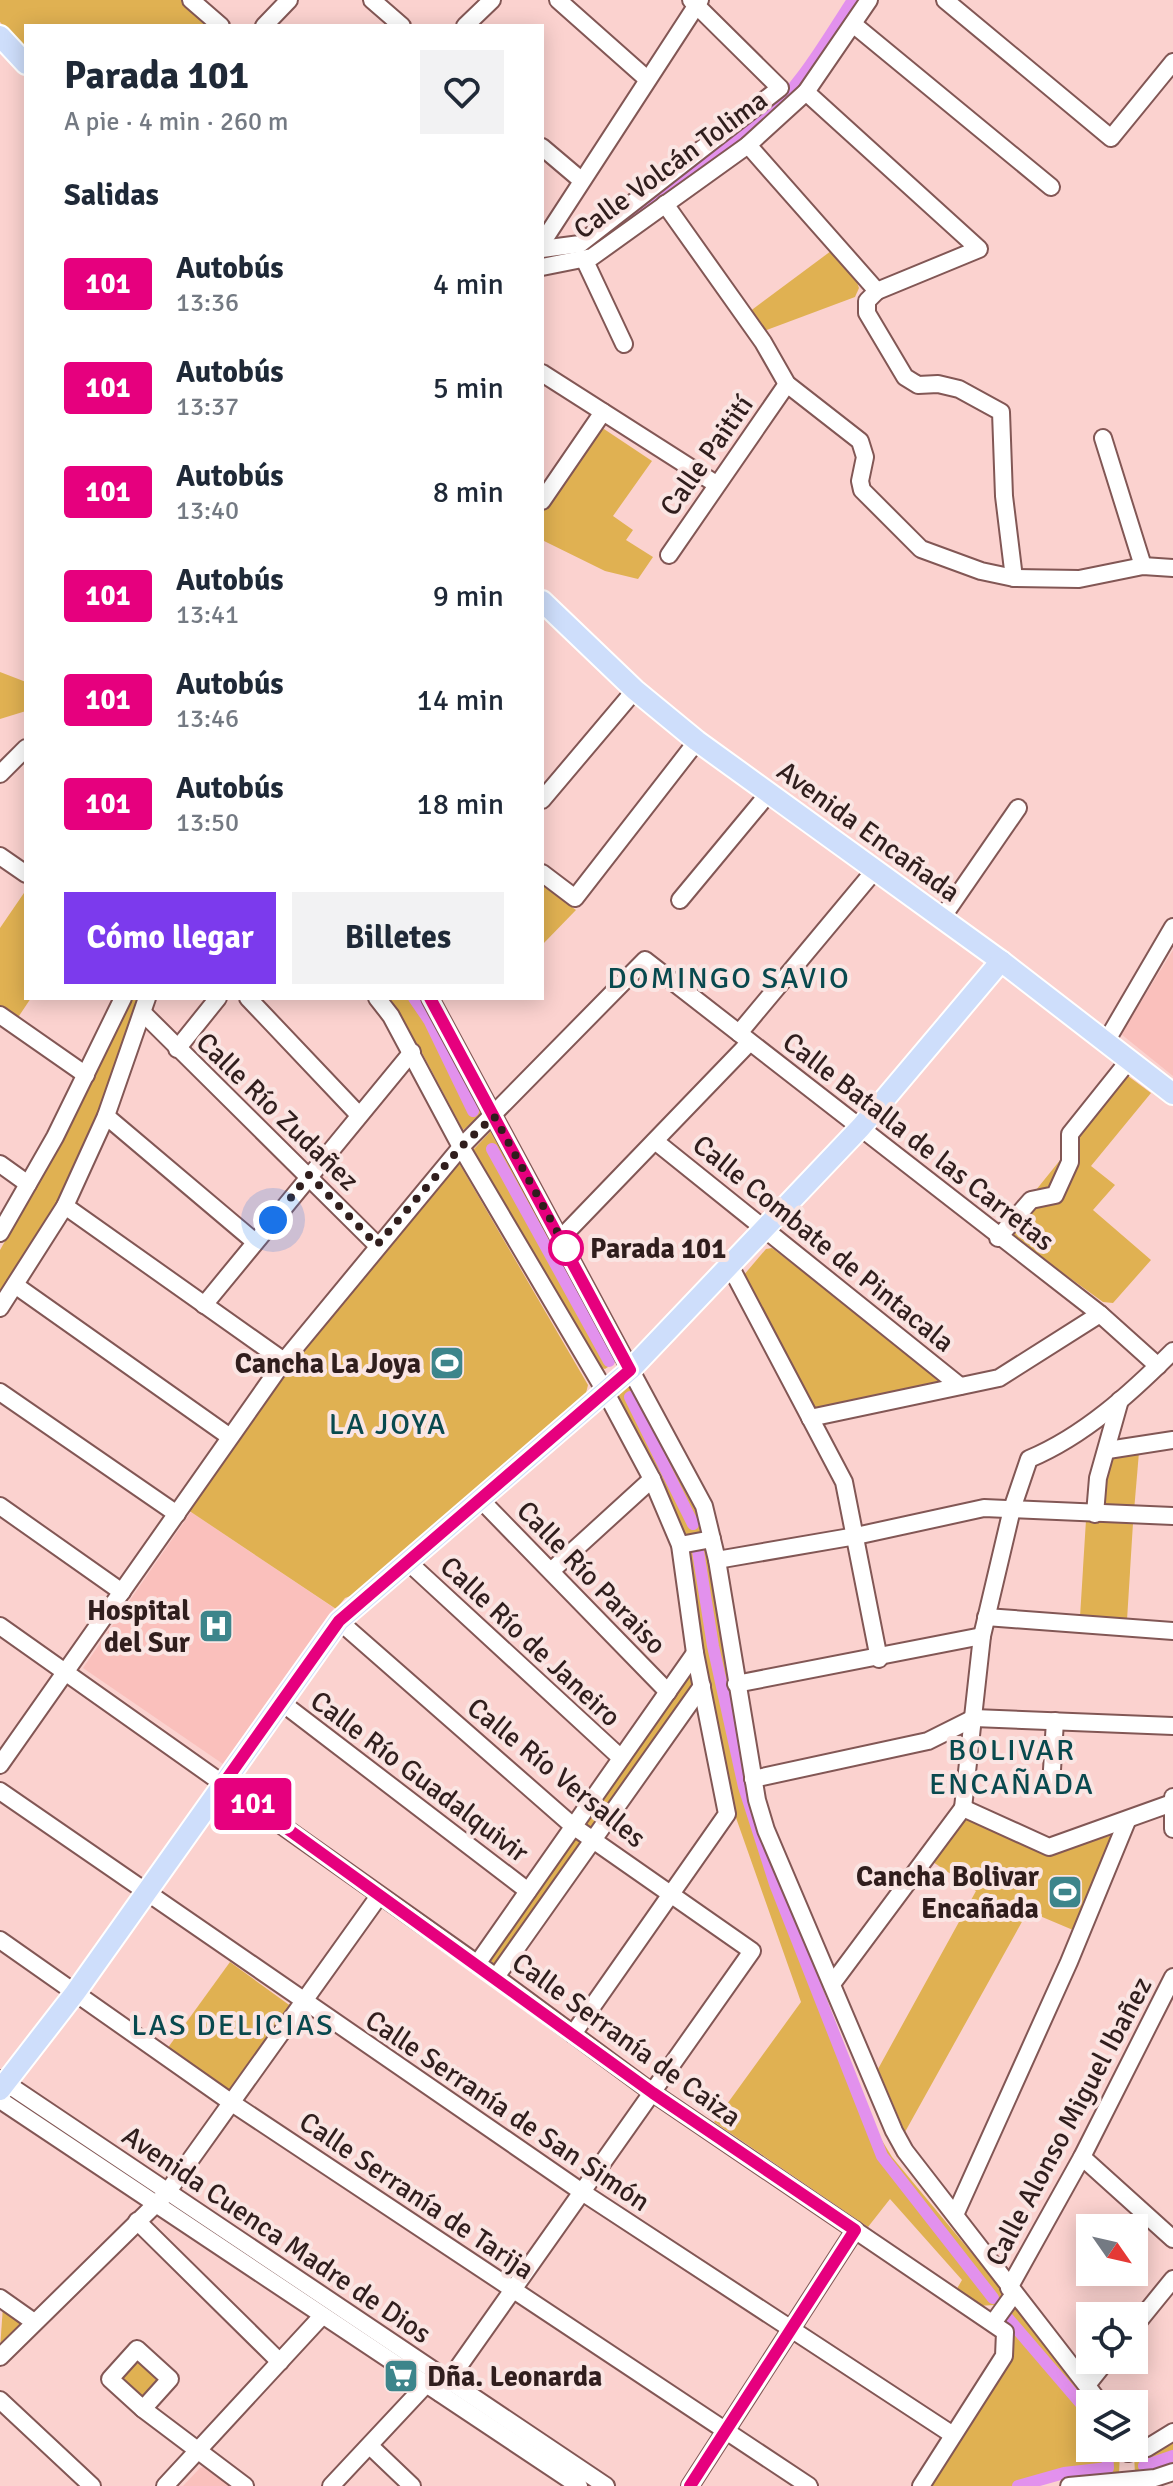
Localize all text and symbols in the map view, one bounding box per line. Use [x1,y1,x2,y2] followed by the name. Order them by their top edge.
[420,50,504,134] button: heart
[64,52,249,99] text: Parada 101
[567,83,774,246] street label: Calle Volcán Tolima
[64,106,288,138] text: A pie · 4 min · 260 m
[64,177,159,214] text: Salidas
[176,250,284,287] text: Autobús
[433,266,504,303] text: 4 min
[85,267,131,301] text: 101
[176,287,239,319] text: 13:36
[176,354,284,391] text: Autobús
[433,370,504,407] text: 5 min
[85,371,131,405] text: 101
[653,389,761,522] street label: Calle Paitití
[176,391,239,423] text: 13:37
[176,458,284,495] text: Autobús
[433,474,504,511] text: 8 min
[85,475,131,509] text: 101
[176,495,239,527] text: 13:40
[176,562,284,599] text: Autobús
[433,578,504,615] text: 9 min
[85,579,131,613] text: 101
[176,599,239,631] text: 13:41
[176,666,284,703] text: Autobús
[417,682,504,719] text: 14 min
[85,683,131,717] text: 101
[176,703,239,735] text: 13:46
[770,754,967,910] street label: Avenida Encañada
[176,770,284,807] text: Autobús
[417,786,504,823] text: 18 min
[85,787,131,821] text: 101
[176,807,239,839] text: 13:50
[64,892,276,984] button: Cómo llegar
[292,892,504,984] button: Billetes
[607,960,851,997] district label: DOMINGO SAVIO
[189,1025,366,1198] street label: Calle Río Zudañez
[776,1025,1061,1258] street label: Calle Batalla de las Carretas
[686,1128,961,1360] street label: Calle Combate de Pintacala
[253,1200,293,1240] your location
[549,1231,583,1265] marker: Parada 101
[590,1232,726,1266] place label: Parada 101
[428,1344,466,1382] sports icon: Cancha La Joya
[235,1347,421,1381] place label: Cancha La Joya
[329,1406,447,1443] district label: LA JOYA
[509,1494,673,1662] street label: Calle Río Paraiso
[433,1549,628,1734] street label: Calle Río de Janeiro
[87,1594,191,1660] place label: Hospital del Sur
[197,1607,235,1645] hospital icon: Hospital del Sur
[304,1684,536,1870] street label: Calle Río Guadalquivir
[460,1690,652,1855] street label: Calle Río Versalles
[929,1732,1095,1803] district label: BOLIVAR ENCAÑADA
[207,1778,299,1830] line badge: 101
[230,1787,276,1821] text: 101
[856,1860,1040,1926] place label: Cancha Bolivar Encañada
[1046,1873,1084,1911] sports icon: Cancha Bolivar Encañada
[505,1945,747,2134] street label: Calle Serranía de Caiza
[978,1971,1160,2272] street label: Calle Alonso Miguel Ibañez
[359,2003,656,2219] street label: Calle Serranía de San Simón
[131,2007,335,2044] district label: LAS DELICIAS
[293,2105,540,2287] street label: Calle Serranía de Tarija
[116,2119,437,2351] street label: Avenida Cuenca Madre de Dios
[1076,2214,1148,2286] north arrow
[1076,2214,1148,2462] map controls
[1076,2302,1148,2374] button: locate
[382,2357,420,2395] supermarket icon: Dña. Leonarda
[427,2360,602,2394] place label: Dña. Leonarda
[1076,2390,1148,2462] button: layers

